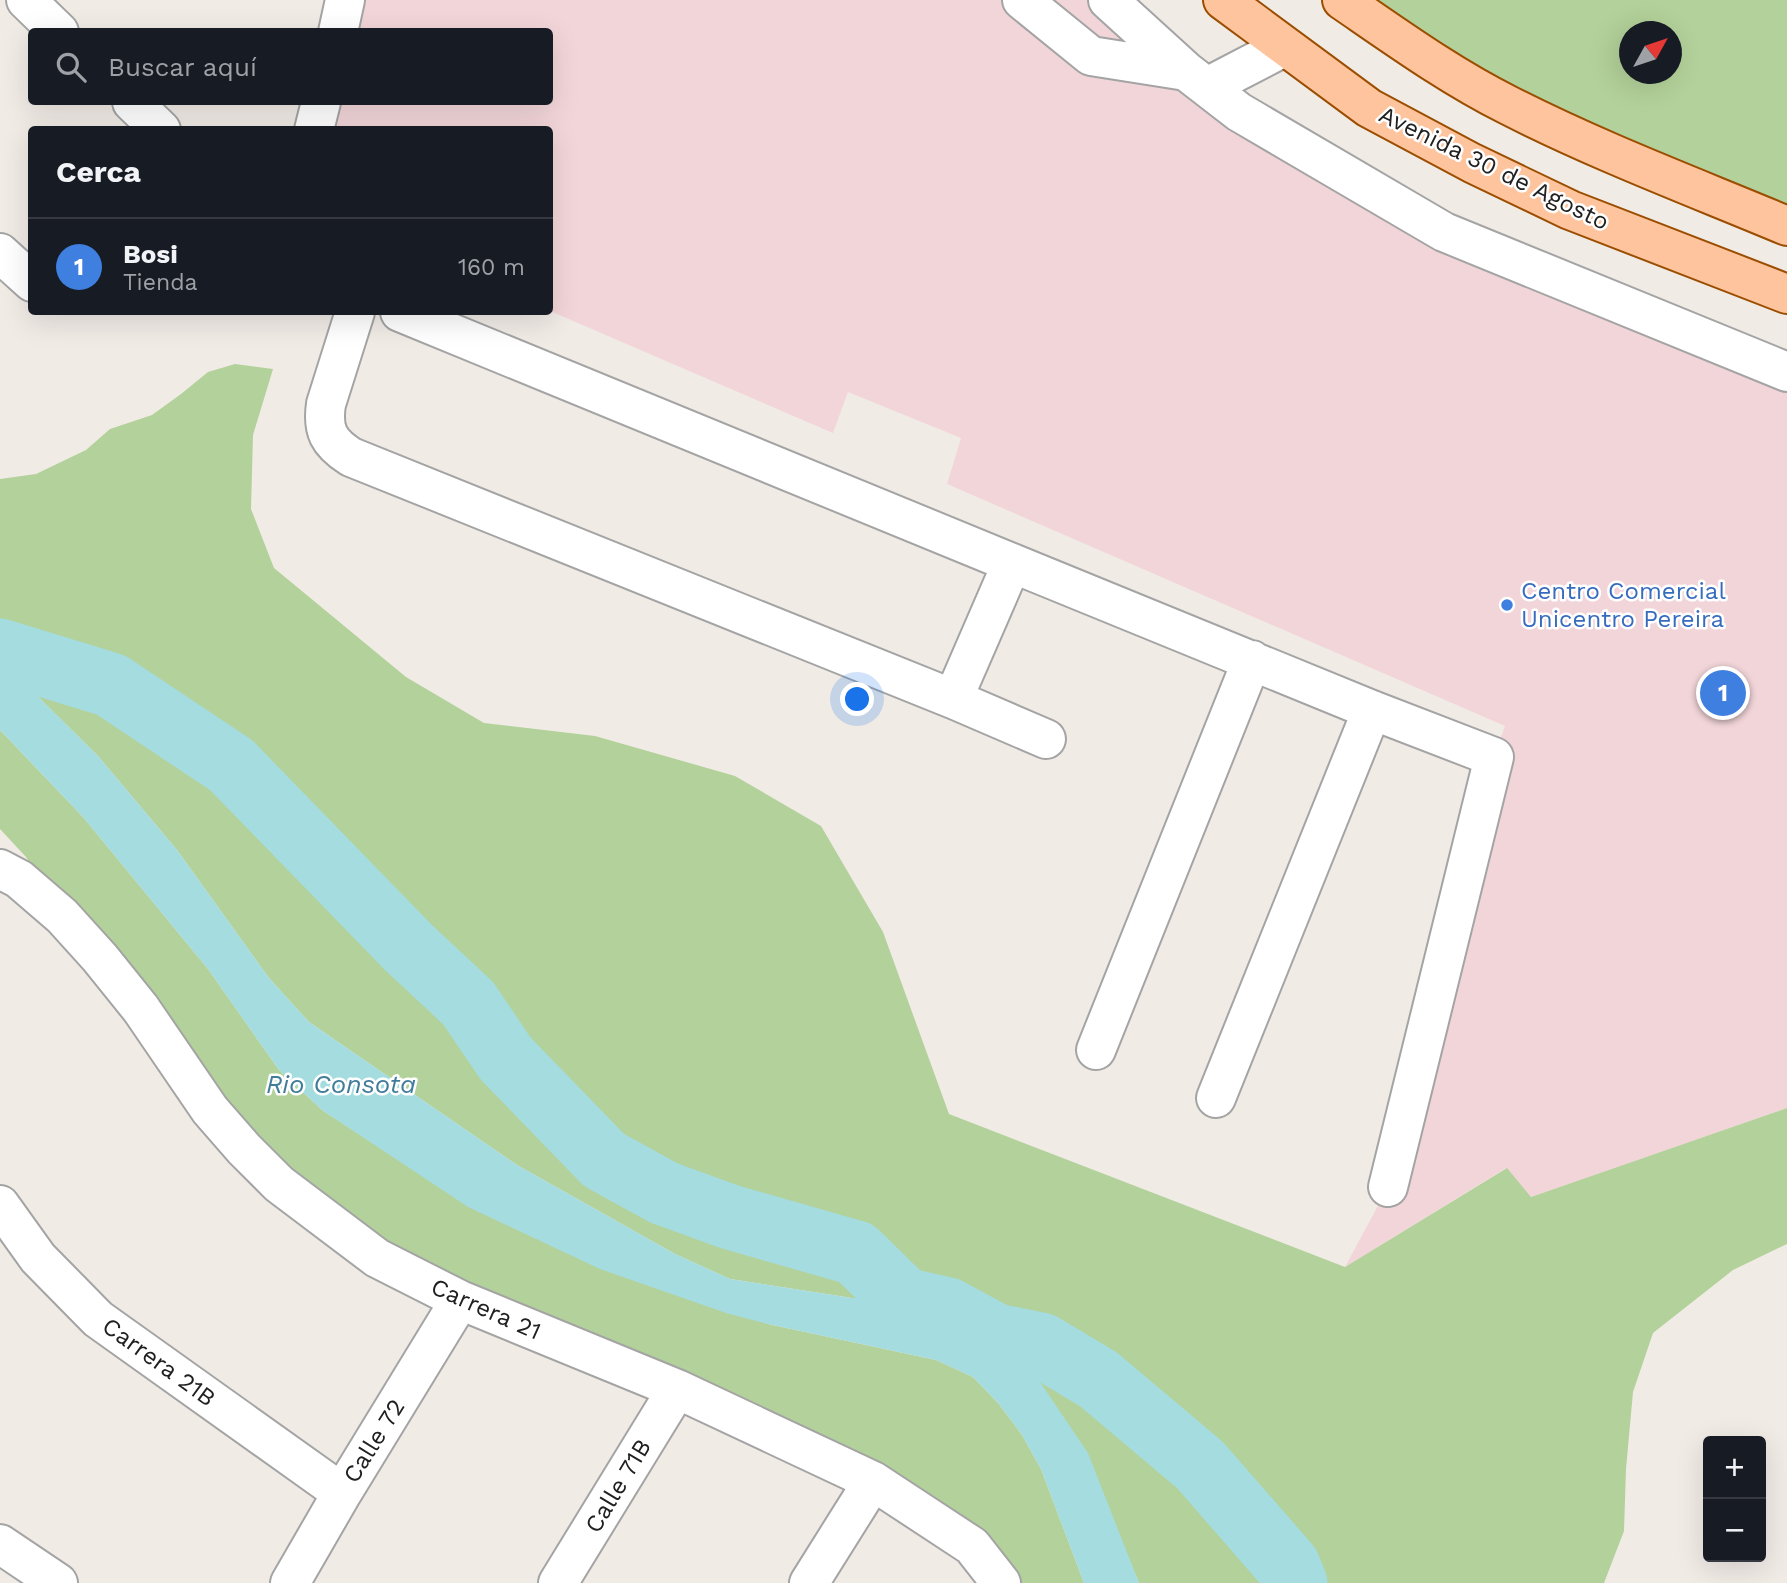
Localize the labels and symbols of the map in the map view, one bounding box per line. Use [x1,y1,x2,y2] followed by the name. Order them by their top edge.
[1619,21,1682,84] north arrow
[1375,100,1613,236] street label: Avenida 30 de Agosto
[1521,577,1726,633] place label: Centro Comercial Unicentro Pereira
[1499,597,1515,613] marker: Centro Comercial Unicentro Pereira
[1700,667,1746,719] pin: 1
[840,682,874,716] your location
[266,1069,416,1099] water label: Rio Consota
[427,1272,545,1346] street label: Carrera 21
[97,1312,221,1412] street label: Carrera 21B
[337,1394,411,1488] street label: Calle 72
[579,1434,657,1538] street label: Calle 71B

